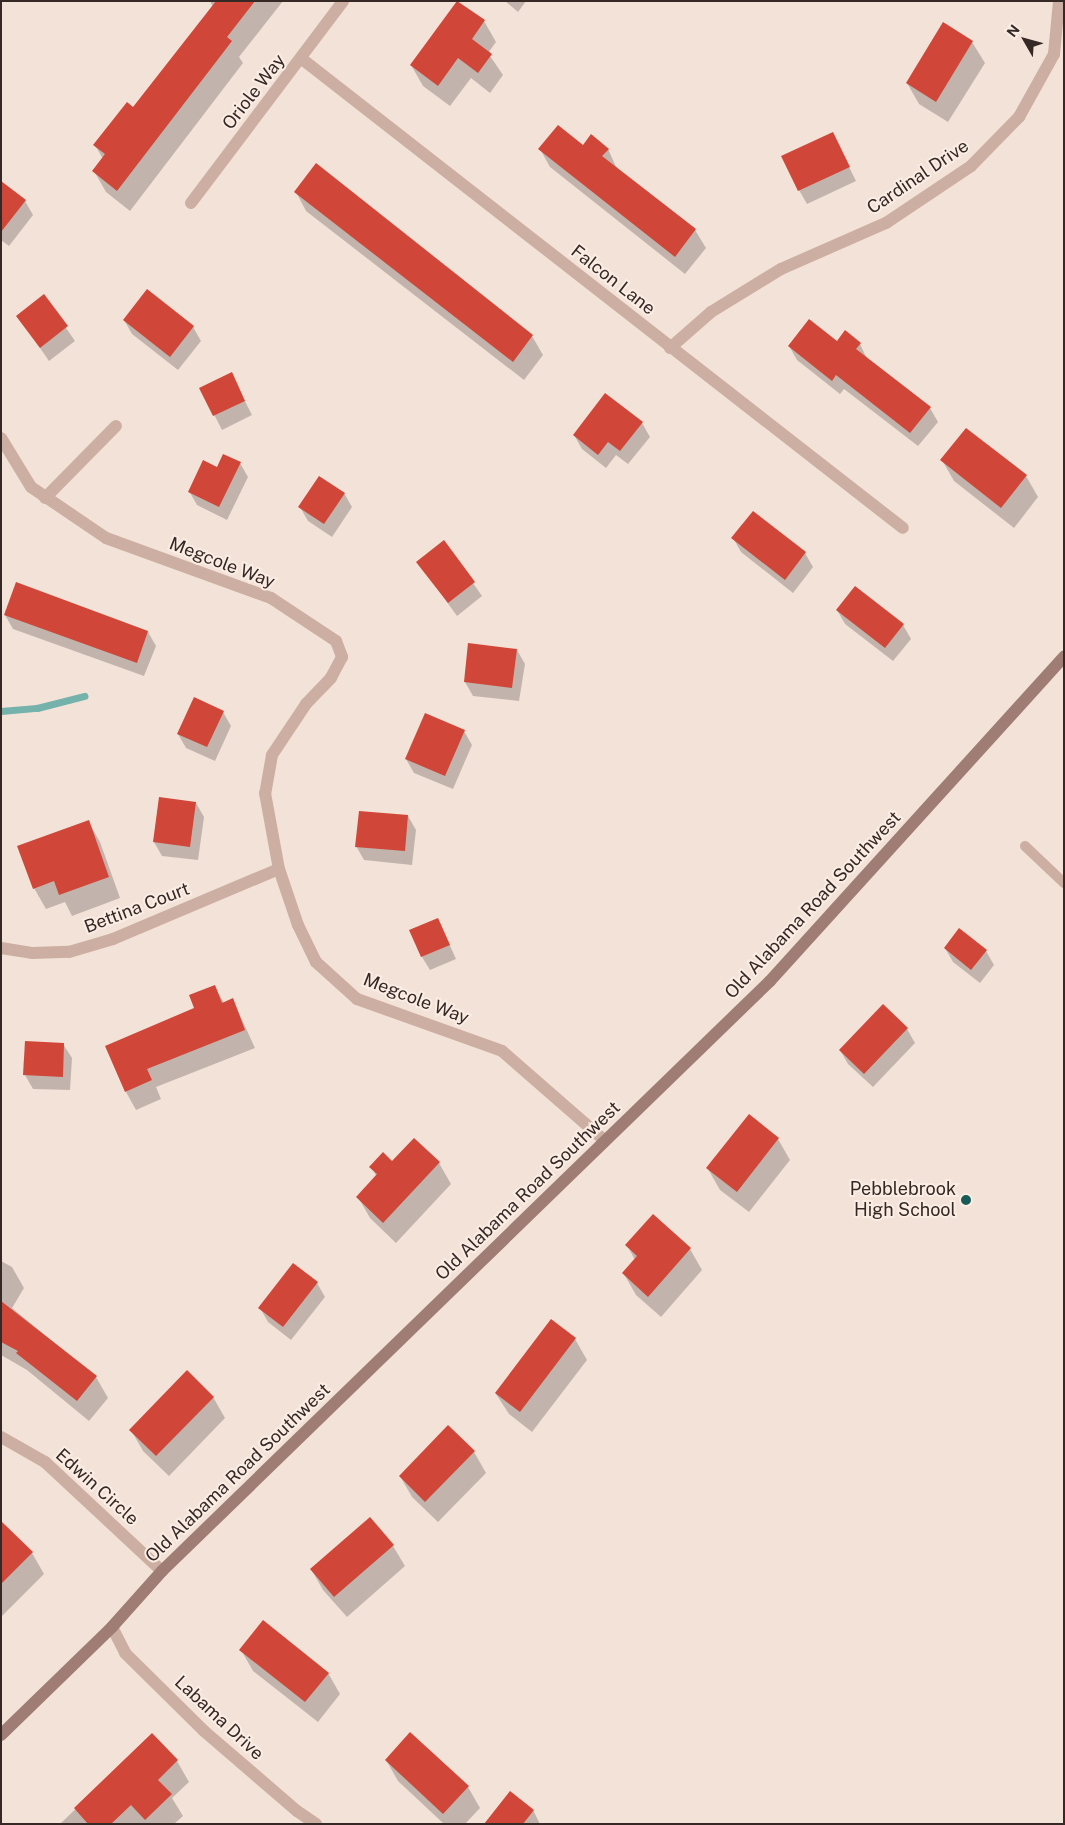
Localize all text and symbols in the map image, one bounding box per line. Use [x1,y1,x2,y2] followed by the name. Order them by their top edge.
[1000,15,1050,65] north arrow
[1003,22,1023,40] text: N
[218,50,290,134] street label: Oriole Way
[863,135,973,219] street label: Cardinal Drive
[567,240,659,320] street label: Falcon Lane
[166,533,278,593] street label: Megcole Way
[720,807,906,1003] street label: Old Alabama Road Southwest
[81,878,193,938] street label: Bettina Court
[360,969,472,1029] street label: Megcole Way
[431,1097,625,1285] street label: Old Alabama Road Southwest
[850,1179,956,1222] place label: Pebblebrook High School
[960,1194,972,1206] marker: Pebblebrook High School
[141,1379,335,1567] street label: Old Alabama Road Southwest
[51,1444,143,1530] street label: Edwin Circle
[170,1671,268,1765] street label: Labama Drive

